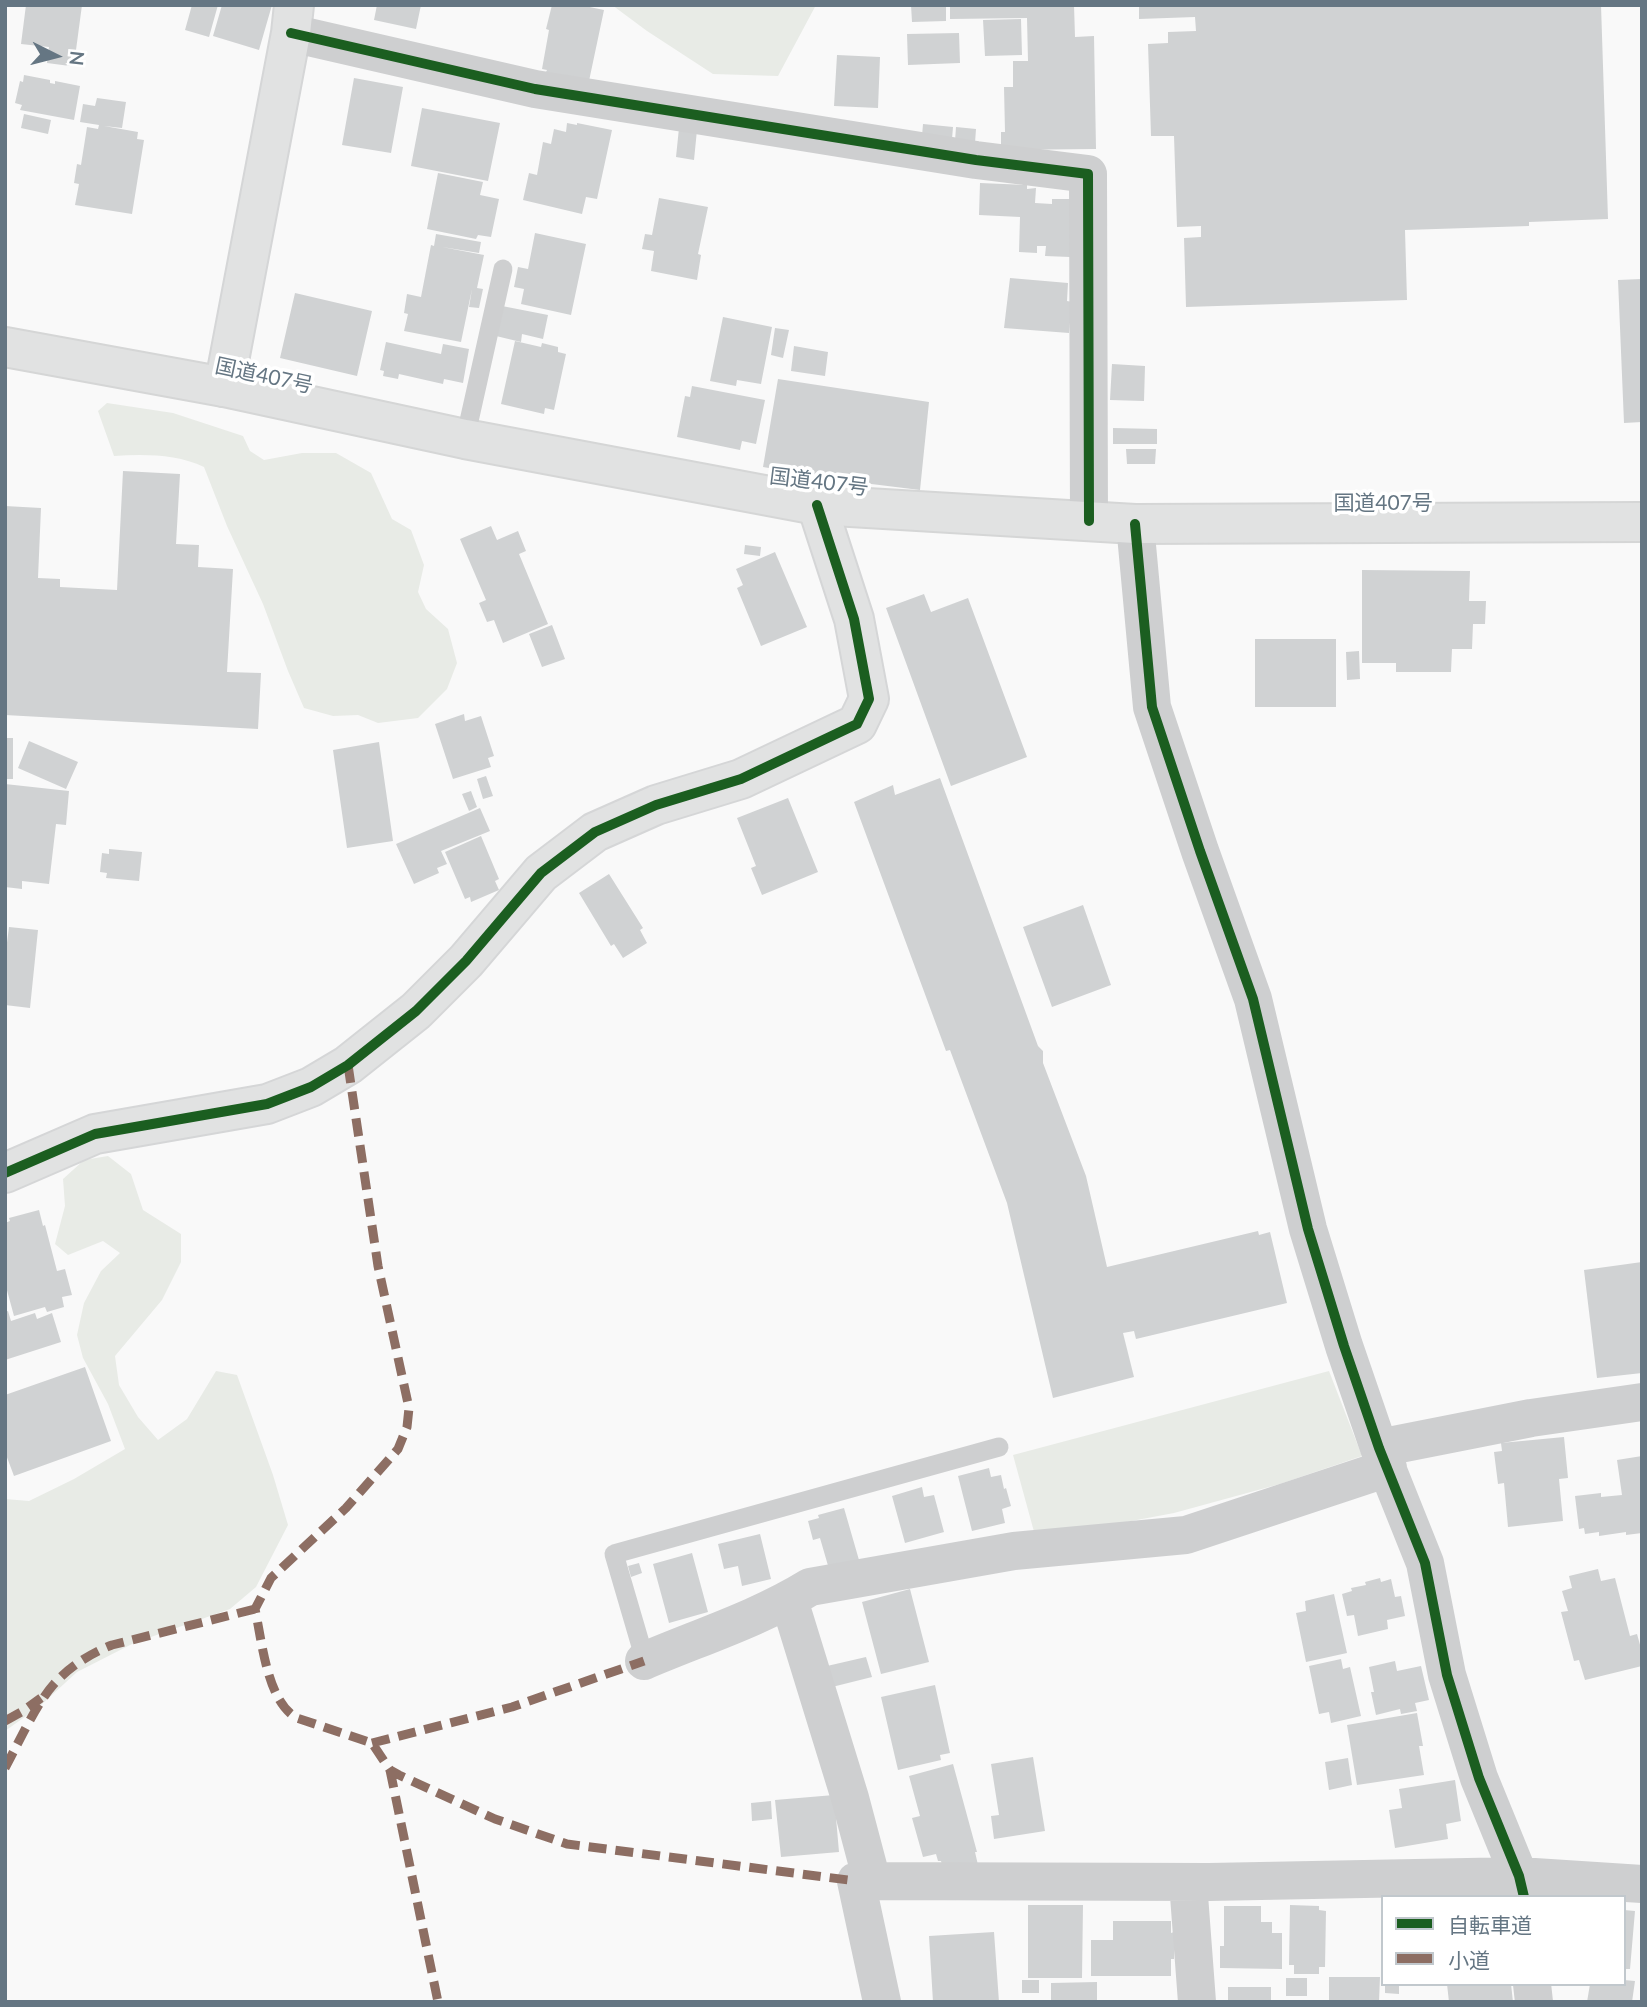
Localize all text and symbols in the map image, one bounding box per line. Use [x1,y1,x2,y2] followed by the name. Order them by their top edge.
[21,21,91,91] north arrow
[65,50,90,67] text: N
[213,353,315,399] street label: 国道407号
[768,463,870,501] street label: 国道407号
[1333,490,1433,516] street label: 国道407号
[1381,1895,1626,1986] legend
[1448,1912,1532,1937] text: 自転車道
[1448,1947,1490,1972] text: 小道

